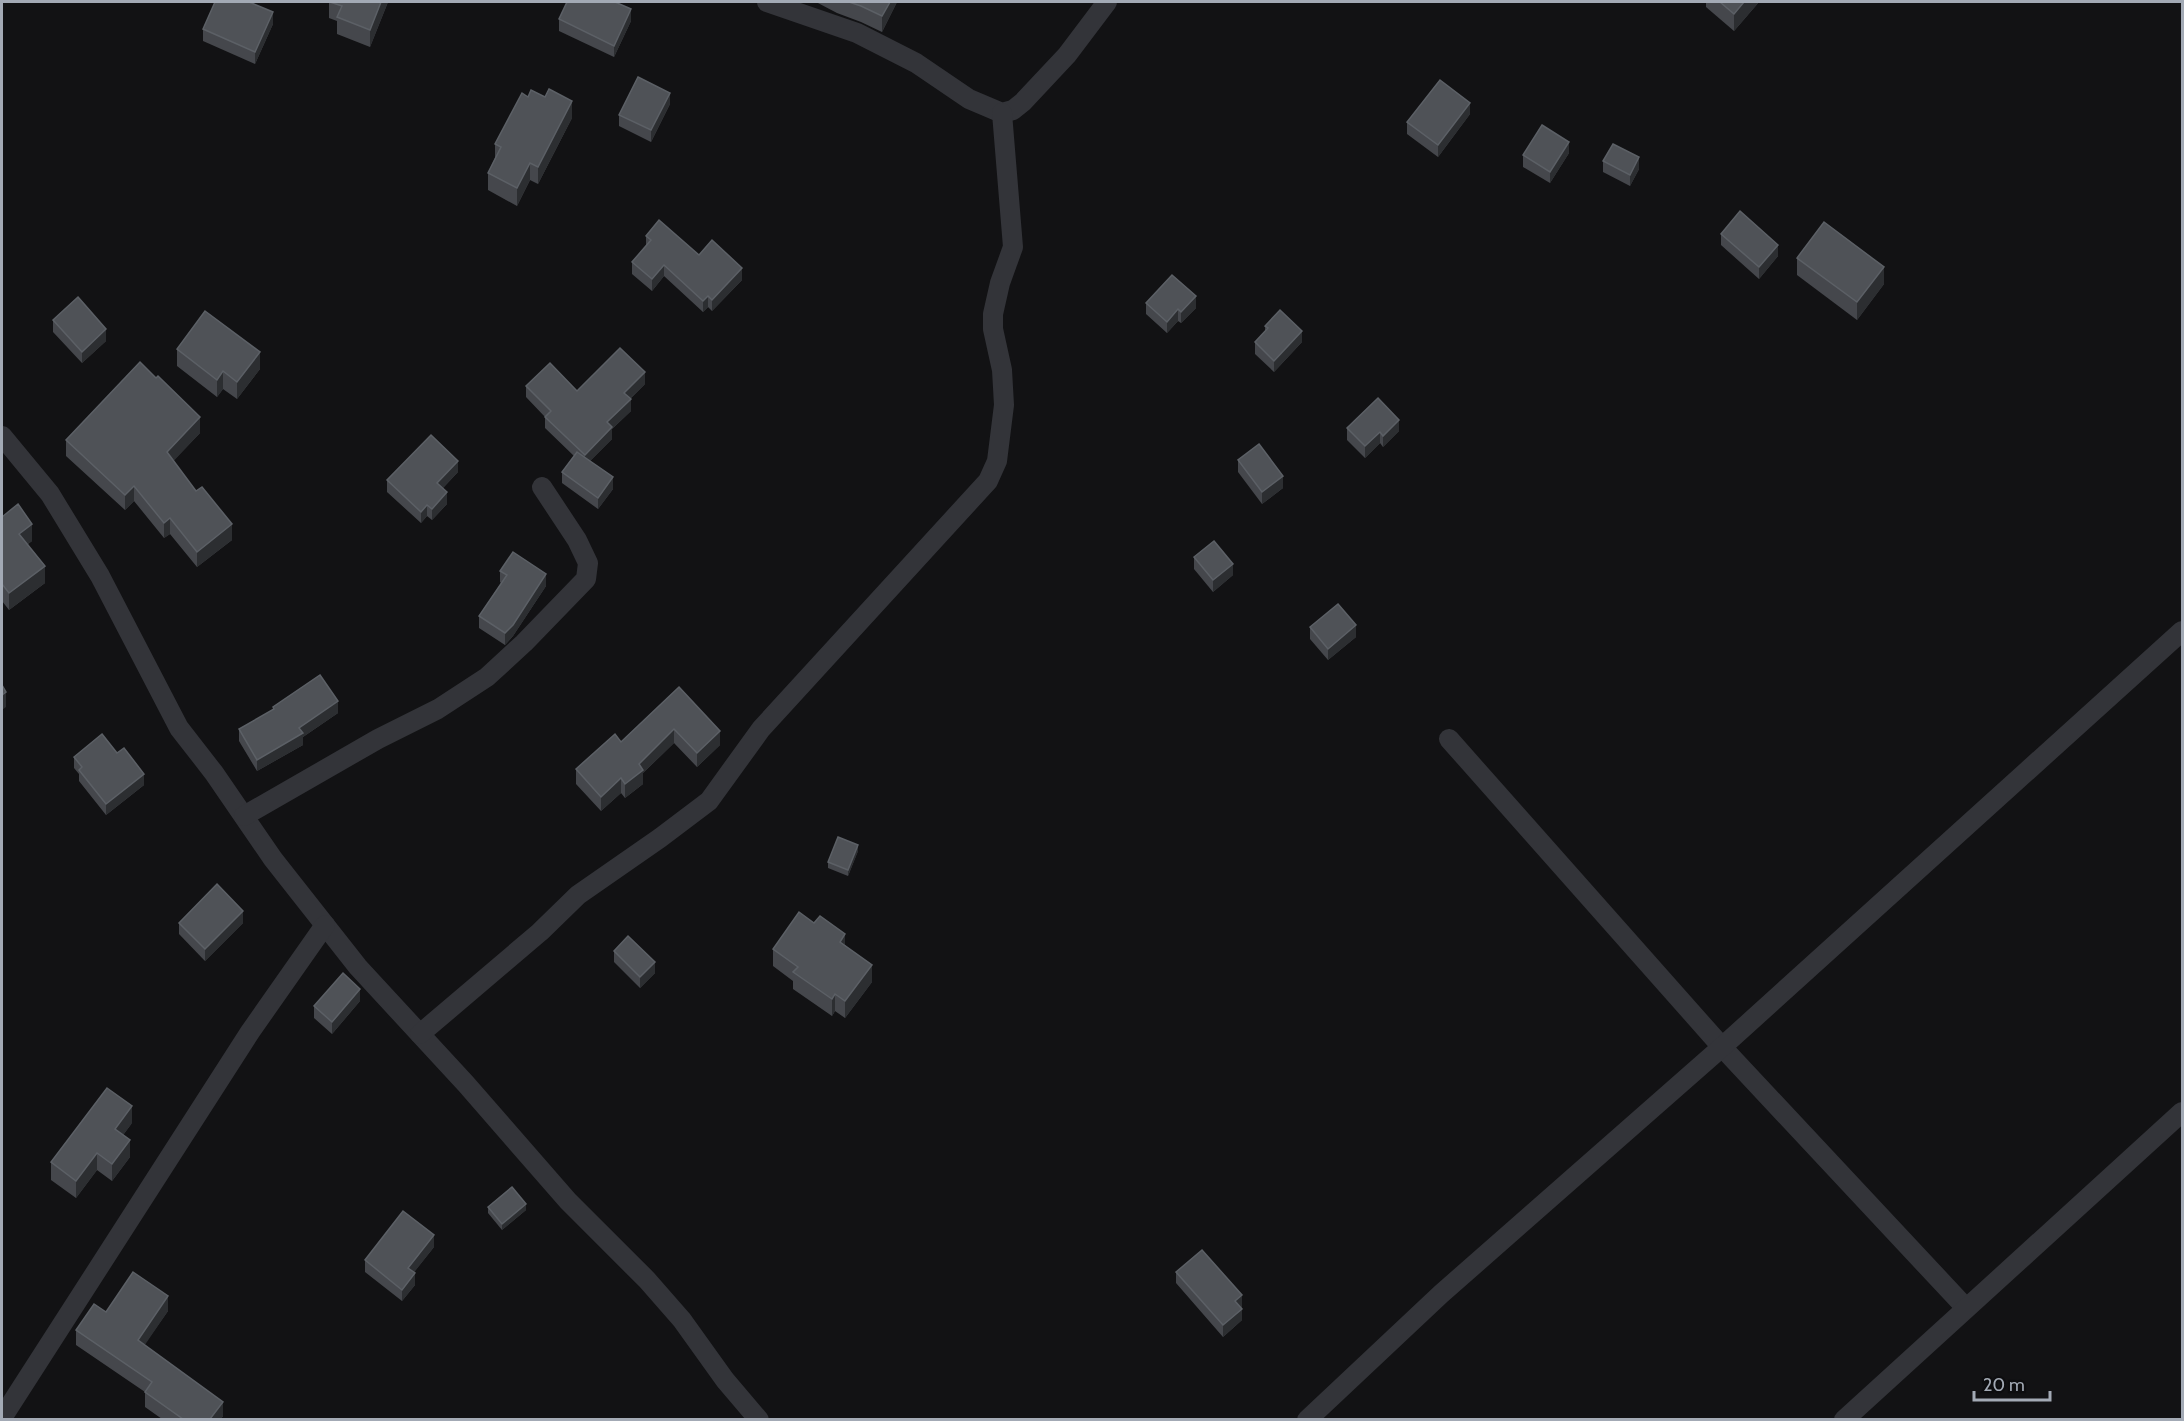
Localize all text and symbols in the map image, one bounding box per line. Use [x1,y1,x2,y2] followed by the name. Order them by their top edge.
[1974,1364,2050,1402] scale bar
[1983,1374,2025,1396] text: 20 m

